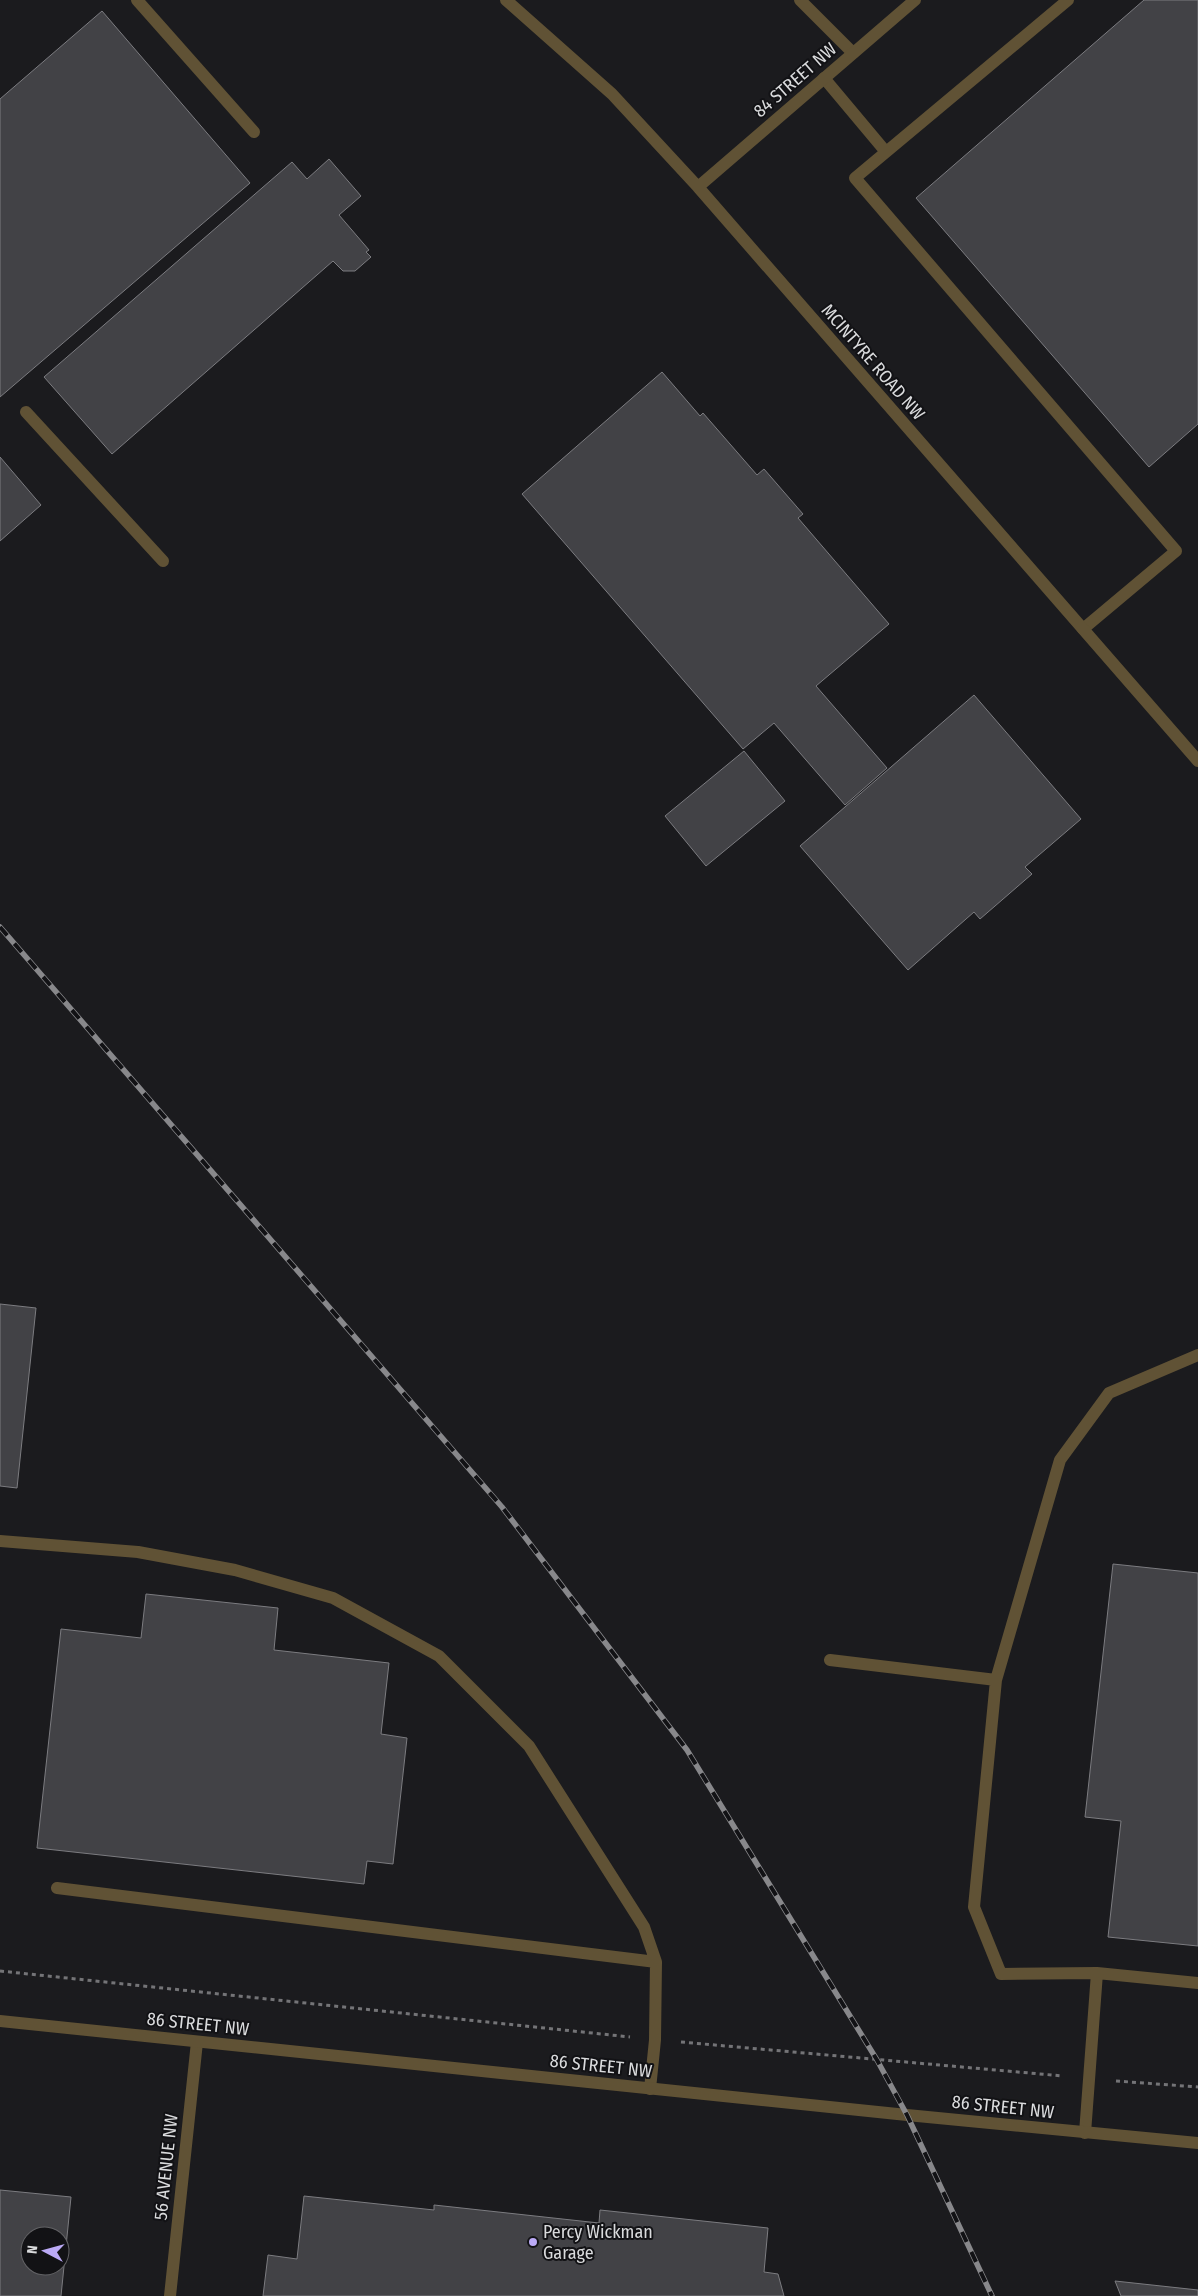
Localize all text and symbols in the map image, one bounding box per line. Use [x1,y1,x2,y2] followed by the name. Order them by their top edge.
[749,38,841,122] street label: 84 STREET NW
[817,299,930,425] street label: MCINTYRE ROAD NW
[146,2008,251,2040] street label: 86 STREET NW
[549,2050,654,2082] street label: 86 STREET NW
[951,2091,1056,2123] street label: 86 STREET NW
[149,2112,183,2221] street label: 56 AVENUE NW
[543,2221,653,2264] place label: Percy Wickman Garage
[20,2226,70,2276] north arrow
[527,2236,539,2248] marker: Percy Wickman Garage
[24,2245,41,2255] text: N

